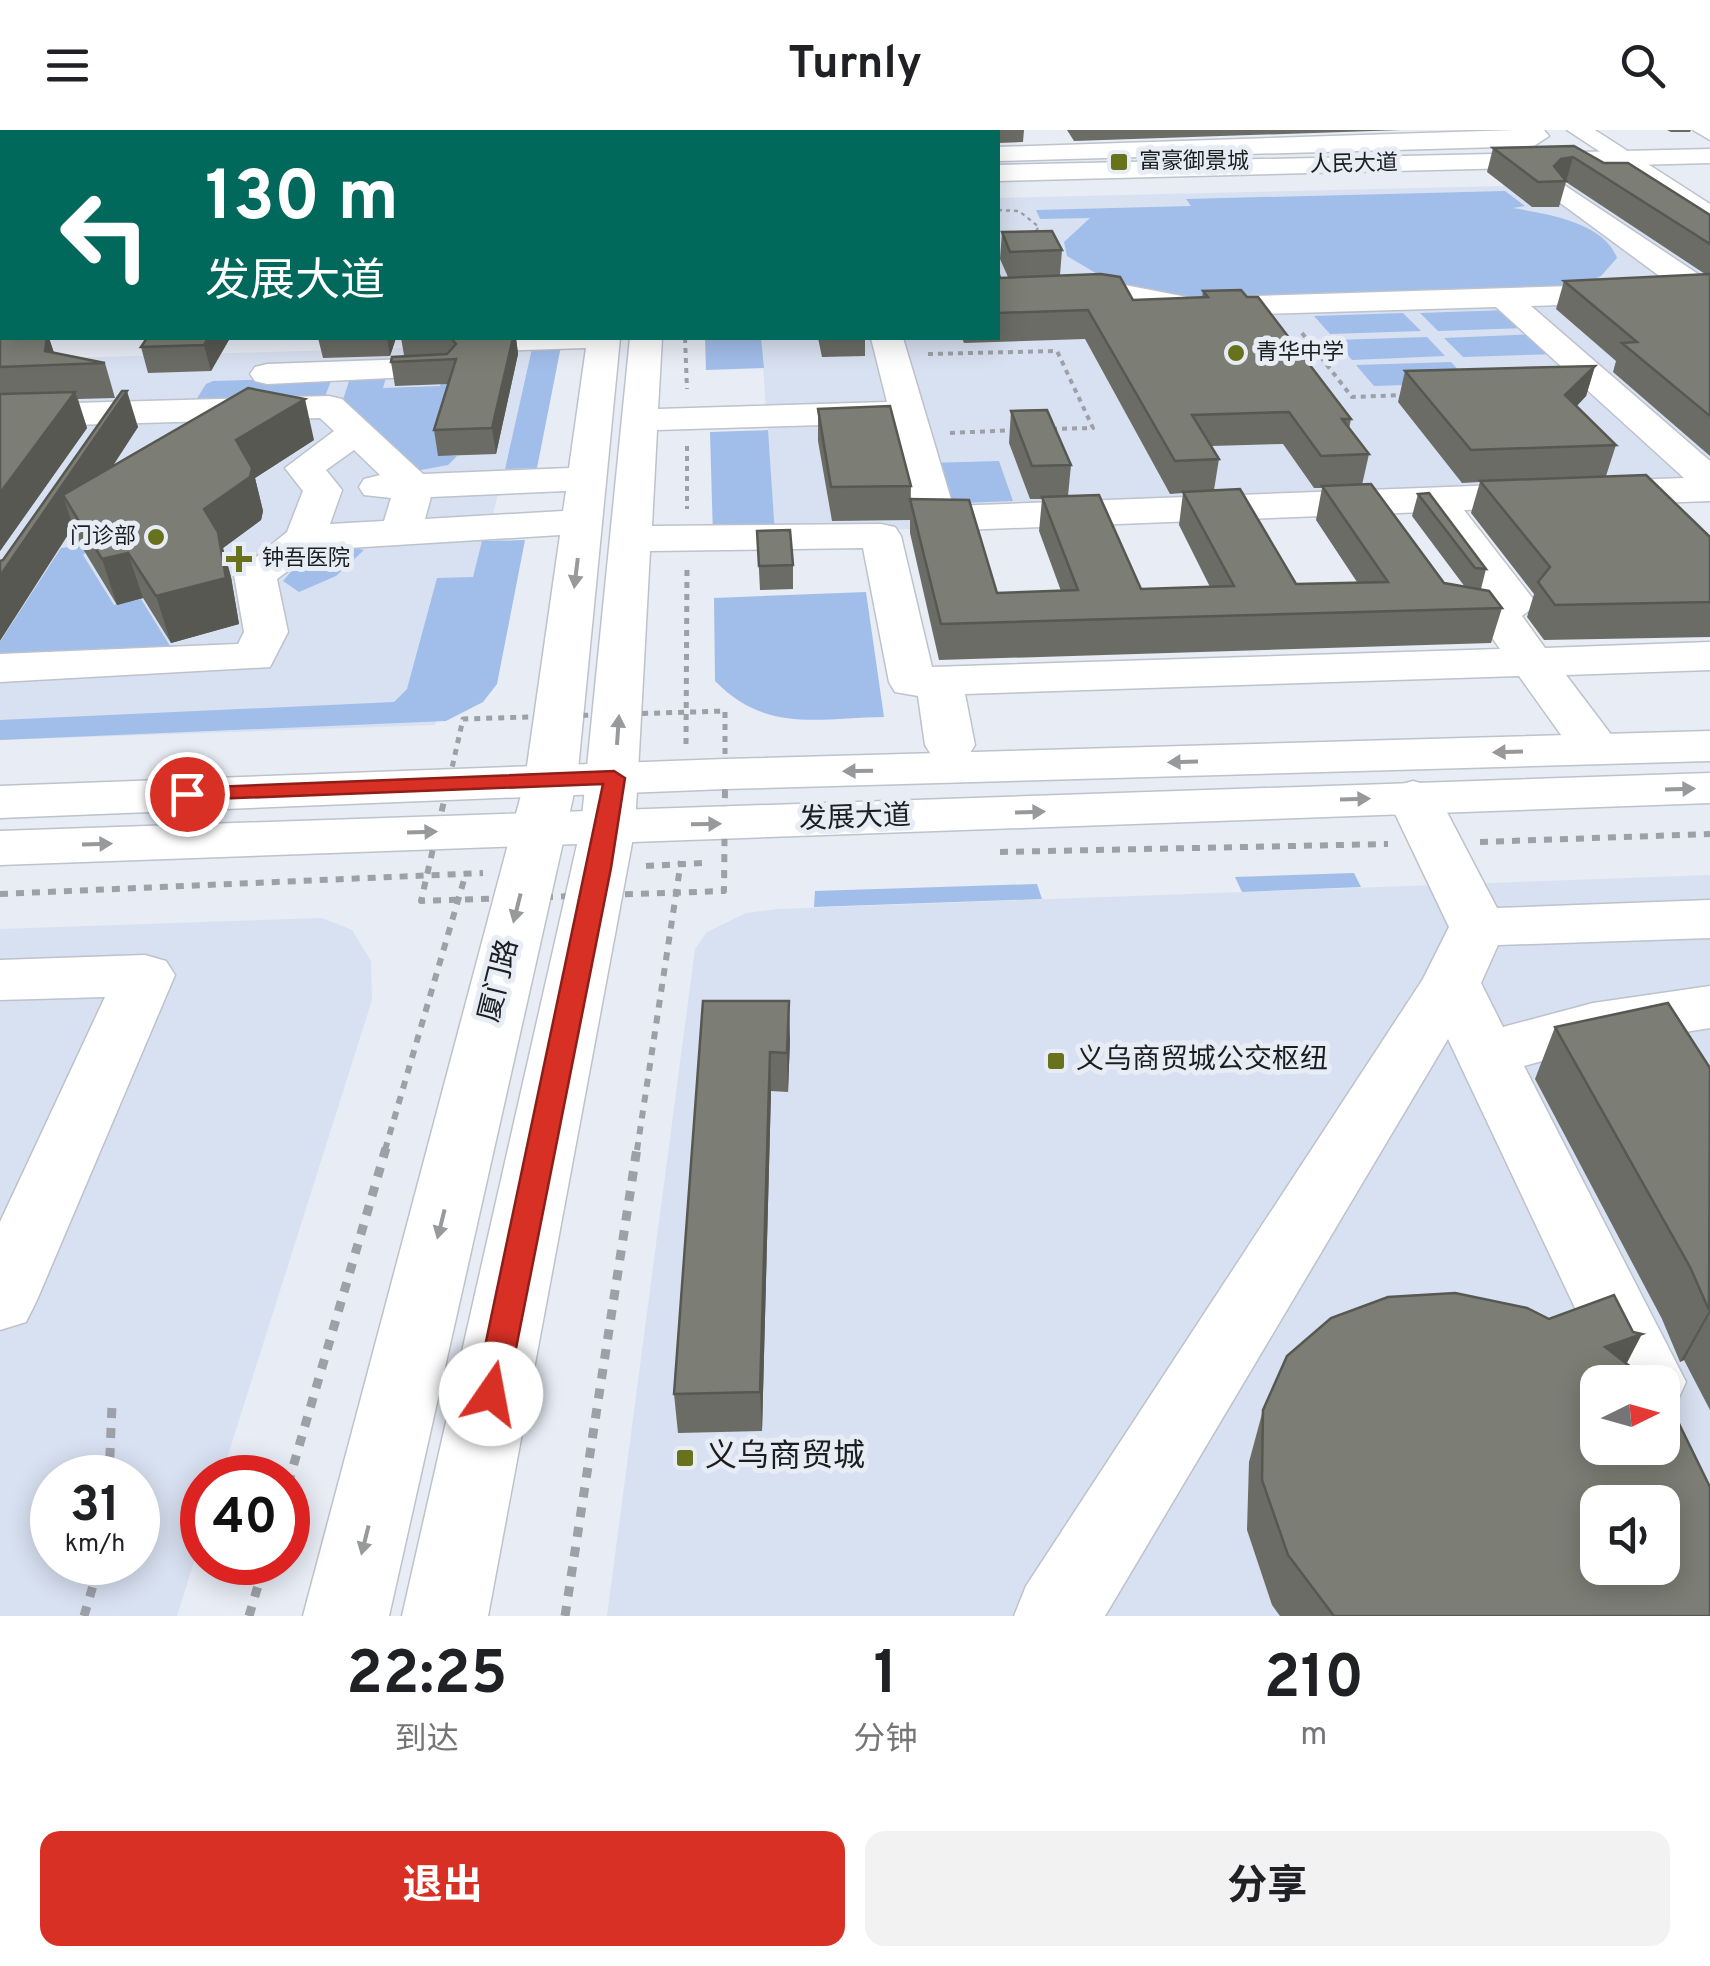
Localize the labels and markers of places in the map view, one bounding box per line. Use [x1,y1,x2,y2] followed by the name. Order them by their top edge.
[1139,149,1249,176] place label: 富豪御景城
[1108,151,1130,173] marker: 富豪御景城
[1256,340,1344,367] place label: 青华中学
[1225,342,1247,364] marker: 青华中学
[70,524,136,551] place label: 门诊部
[145,526,167,548] marker: 门诊部
[226,546,252,572] marker: 钟吾医院
[262,546,350,573] place label: 钟吾医院
[145,752,230,837] pin
[1076,1043,1328,1079] place label: 义乌商贸城公交枢纽
[1045,1050,1067,1072] marker: 义乌商贸城公交枢纽
[705,1438,865,1478] place label: 义乌商贸城
[674,1447,696,1469] marker: 义乌商贸城

